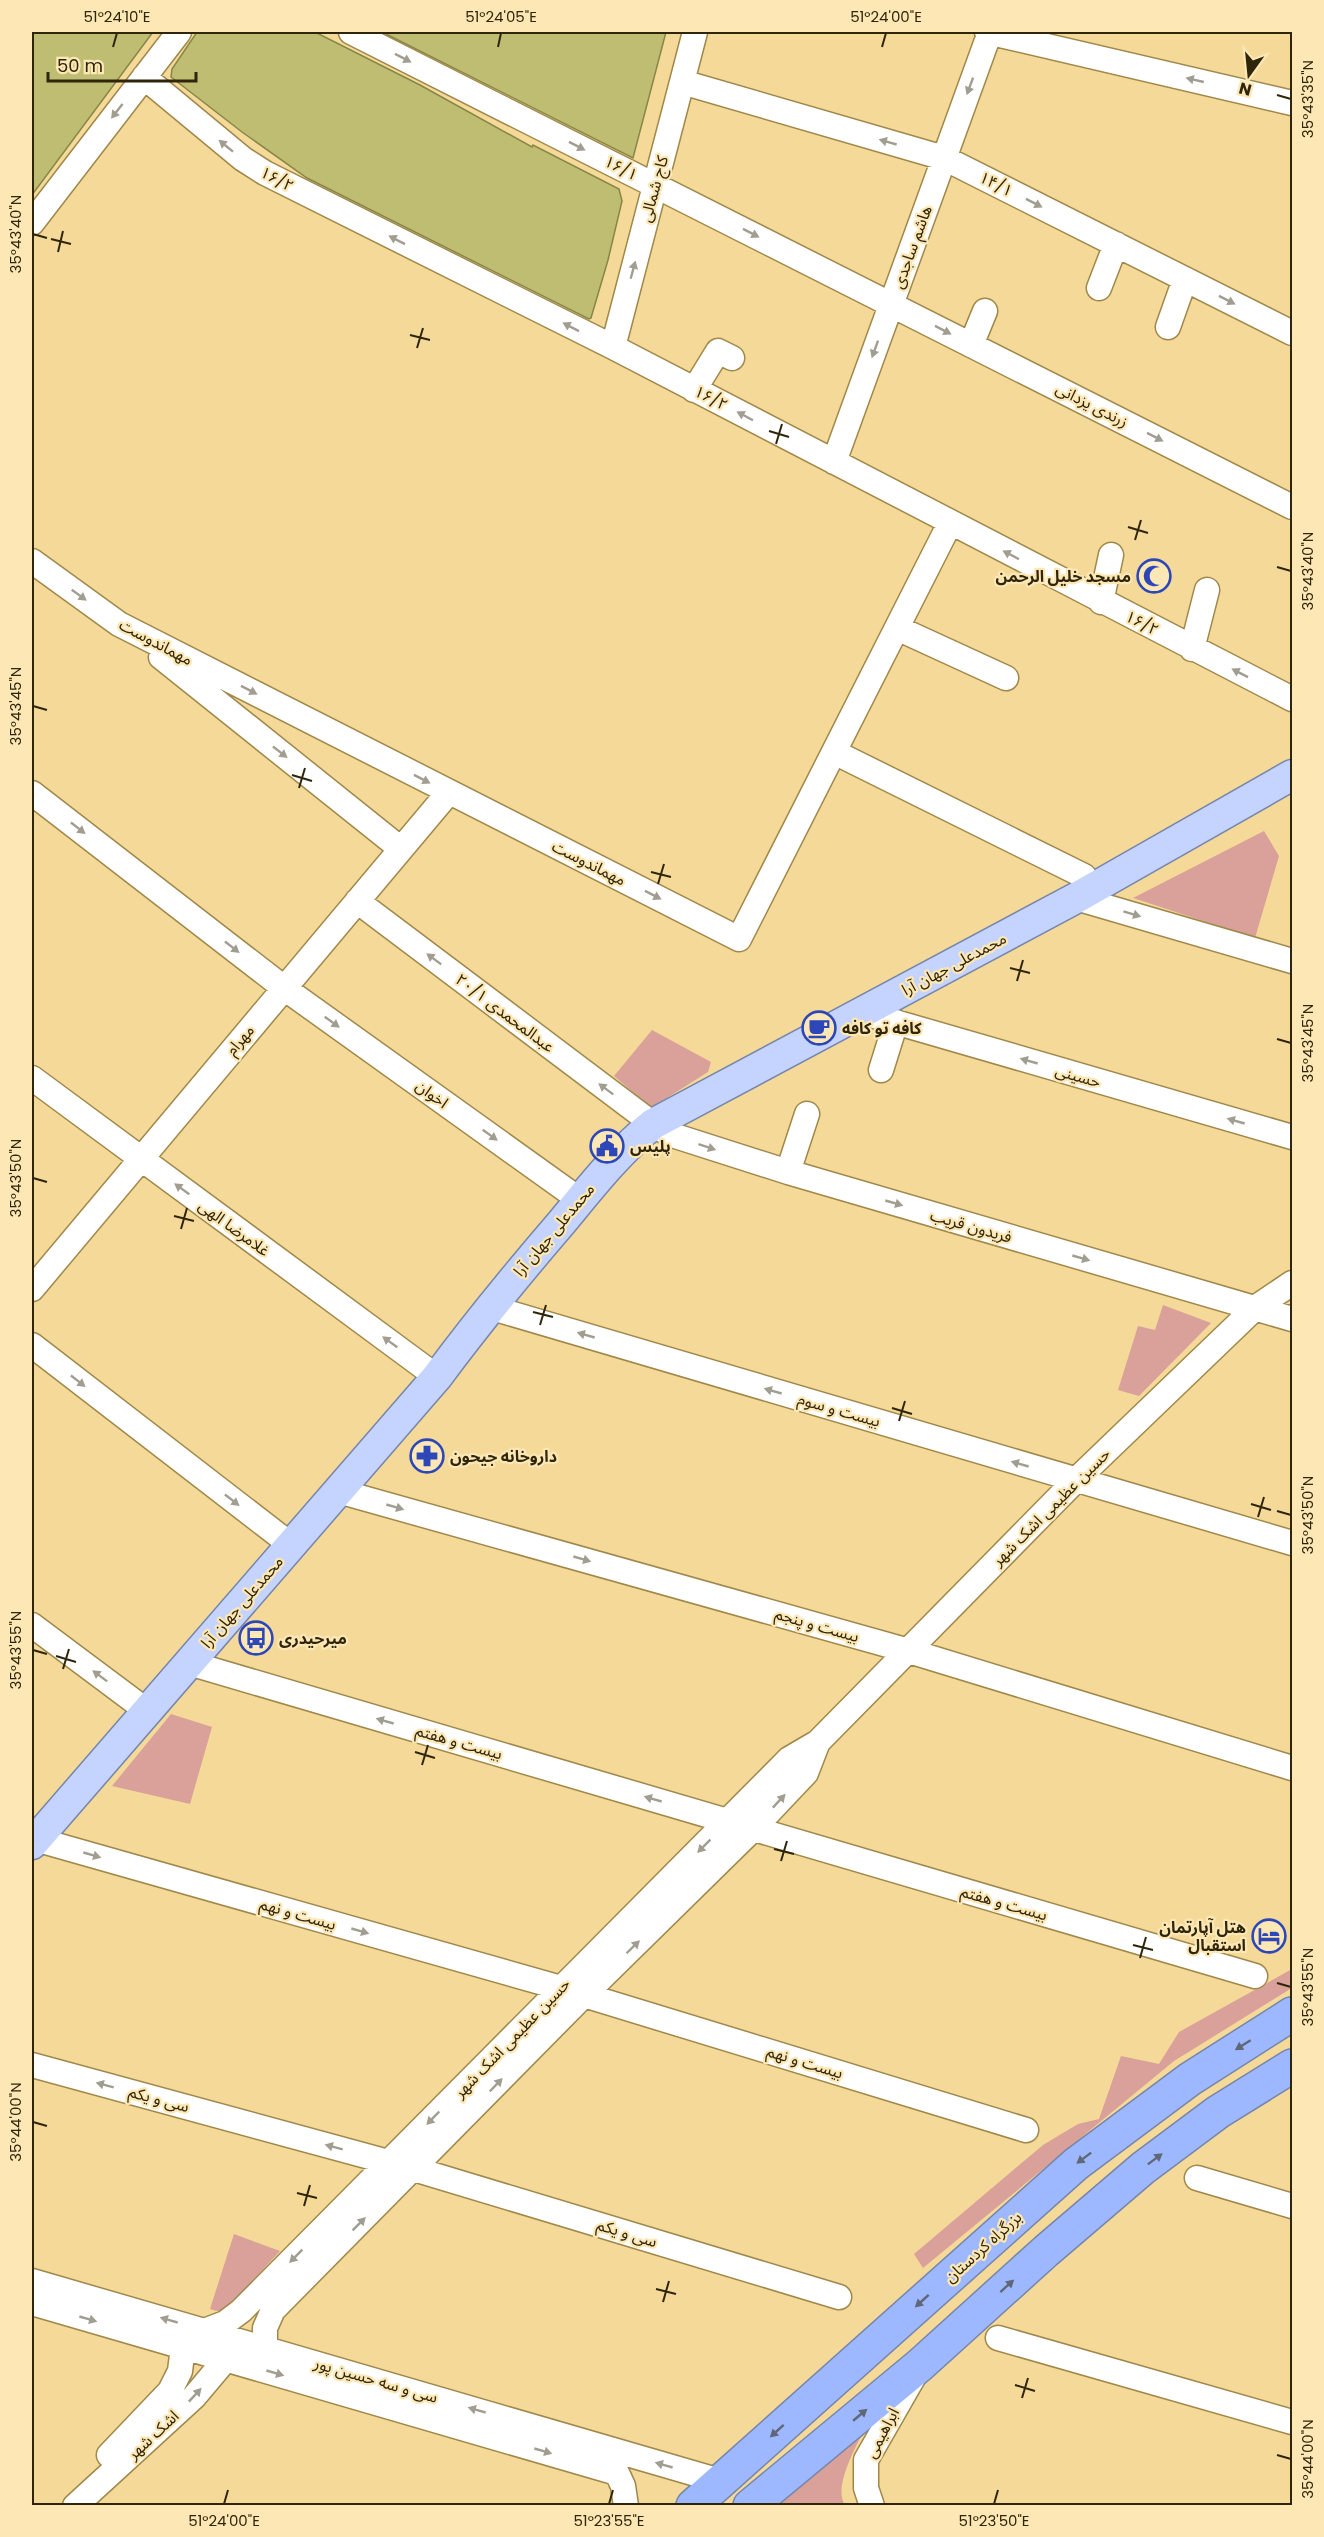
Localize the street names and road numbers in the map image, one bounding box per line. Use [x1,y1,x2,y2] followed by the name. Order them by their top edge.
[600,150,642,186] street label: ۱۶/۱
[634,153,675,225] street label: کاج شمالی
[256,161,298,197] street label: ۱۶/۲
[975,166,1017,202] street label: ۱۴/۱
[886,202,939,292] street label: هاشم ساجدی
[1052,377,1132,433] street label: زرندی یزدانی
[690,380,732,416] street label: ۱۶/۲
[1121,605,1163,641] street label: ۱۶/۲
[115,613,197,671] street label: مهماندوست
[548,834,630,892] street label: مهماندوست
[898,927,1010,1001] street label: محمدعلی جهان آرا
[451,968,559,1058] street label: عبدالمحمدی ۲۰/۱
[220,1020,261,1061] street label: مهرام
[1053,1059,1103,1093] street label: حسینی
[411,1074,453,1114] street label: اخوان
[508,1178,600,1282] street label: محمدعلی جهان آرا
[194,1194,274,1262] street label: غلامرضا الهی
[927,1203,1015,1249] street label: فریدون قریب
[795,1387,883,1434] street label: بیست و سوم
[986,1443,1115,1572] street label: حسین عظیمی اشک شهر
[195,1551,289,1653] street label: محمدعلی جهان آرا
[772,1602,862,1649] street label: بیست و پنجم
[413,1719,505,1766] street label: بیست و هفتم
[958,1880,1050,1927] street label: بیست و هفتم
[257,1892,339,1937] street label: بیست و نهم
[448,1973,575,2104] street label: حسین عظیمی اشک شهر
[764,2040,846,2085] street label: بیست و نهم
[126,2080,192,2119] street label: سی و یکم
[939,2206,1027,2288] street label: بزرگراه کردستان
[594,2213,660,2254] street label: سی و یکم
[310,2351,441,2409] street label: سی و سه حسین پور
[859,2404,905,2462] street label: ابراهیمی
[121,2405,184,2466] street label: اشک شهر

